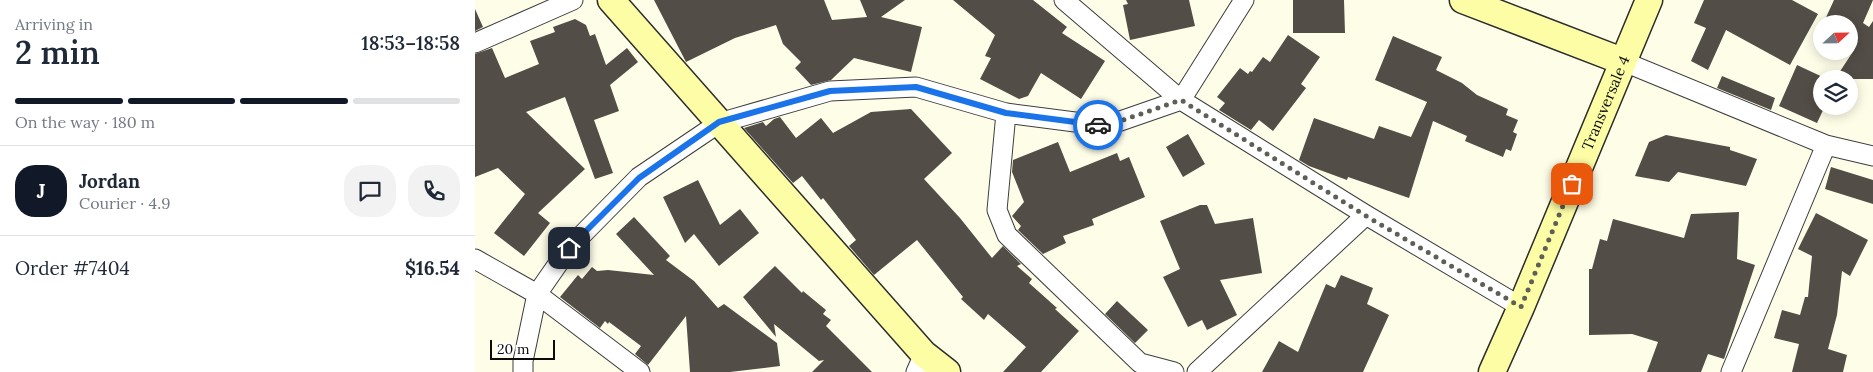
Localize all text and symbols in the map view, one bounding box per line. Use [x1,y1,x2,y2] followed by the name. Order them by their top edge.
[15,14,93,34] text: Arriving in
[1813,15,1857,60] north arrow
[1813,15,1858,115] map controls
[361,31,460,55] text: 18:53–18:58
[15,32,100,73] text: 2 min
[1577,53,1634,153] street label: Transversale 4
[1813,70,1858,115] button: layers
[1073,100,1123,150] courier
[1084,111,1112,139] icon: car
[15,112,155,132] text: On the way · 180 m
[1551,163,1593,205] pin
[344,165,396,217] button: chat
[408,165,460,217] button: phone
[79,169,140,193] text: Jordan
[1558,170,1586,198] icon: bag
[37,179,45,203] text: J
[79,193,170,213] text: Courier · 4.9
[548,227,590,269] pin
[555,234,583,262] icon: home
[15,256,130,280] text: Order #7404
[405,256,460,280] text: $16.54
[490,337,555,360] scale bar
[497,340,529,358] text: 20 m

